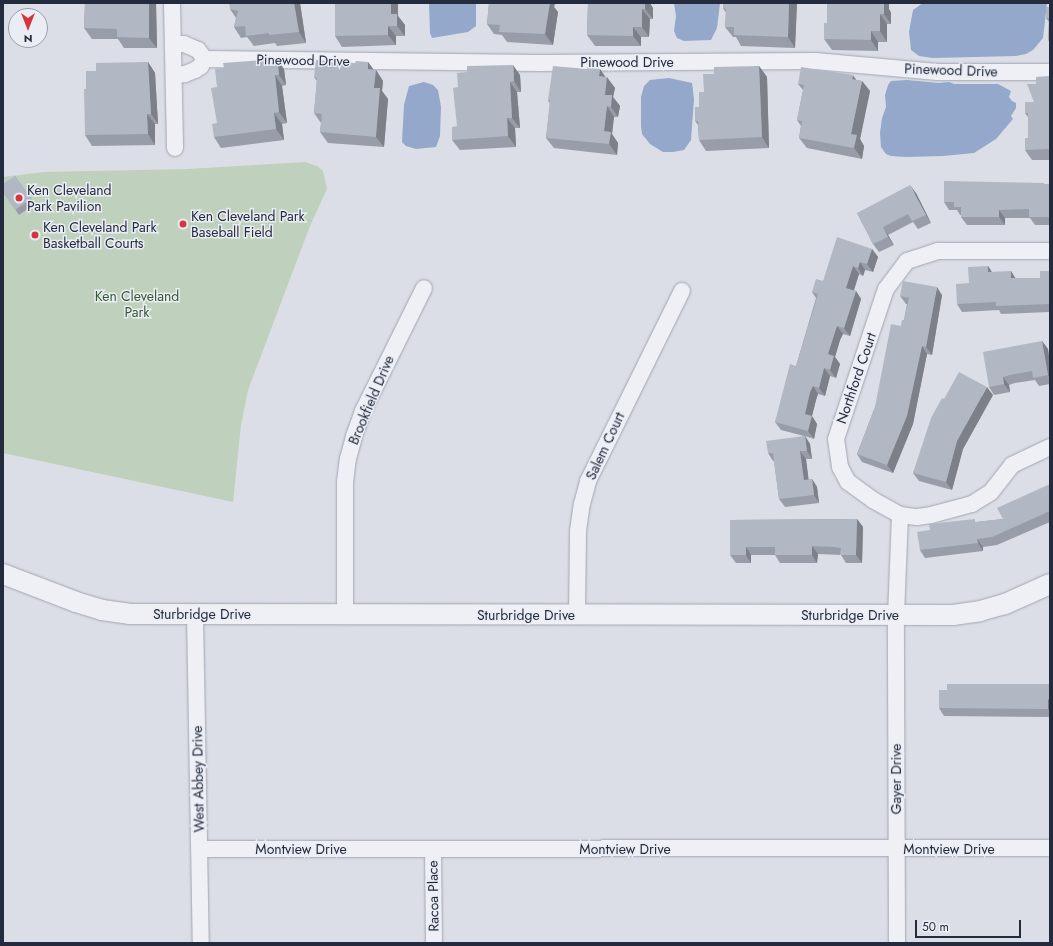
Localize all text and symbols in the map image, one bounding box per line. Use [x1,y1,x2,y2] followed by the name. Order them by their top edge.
[8,8,48,48] north arrow
[24,31,32,47] text: N
[256,51,350,69] street label: Pinewood Drive
[580,54,674,70] street label: Pinewood Drive
[904,60,998,80] street label: Pinewood Drive
[27,182,112,214] place label: Ken Cleveland Park Pavilion
[14,193,24,203] marker: Ken Cleveland Park Pavilion
[191,208,305,240] place label: Ken Cleveland Park Baseball Field
[43,219,157,252] place label: Ken Cleveland Park Basketball Courts
[178,219,188,229] marker: Ken Cleveland Park Baseball Field
[30,230,40,240] marker: Ken Cleveland Park Basketball Courts
[95,288,179,320] park label: Ken Cleveland Park
[833,330,879,426] street label: Northford Court
[345,353,397,447] street label: Brookfield Drive
[582,410,628,482] street label: Salem Court
[153,606,251,622] street label: Sturbridge Drive
[477,607,575,623] street label: Sturbridge Drive
[801,607,899,623] street label: Sturbridge Drive
[189,725,207,833] street label: West Abbey Drive
[888,744,904,814] street label: Gayer Drive
[255,841,347,857] street label: Montview Drive
[579,841,671,857] street label: Montview Drive
[903,841,995,857] street label: Montview Drive
[424,860,442,932] street label: Racoa Place
[917,912,1023,938] scale bar
[922,918,949,936] text: 50 m

